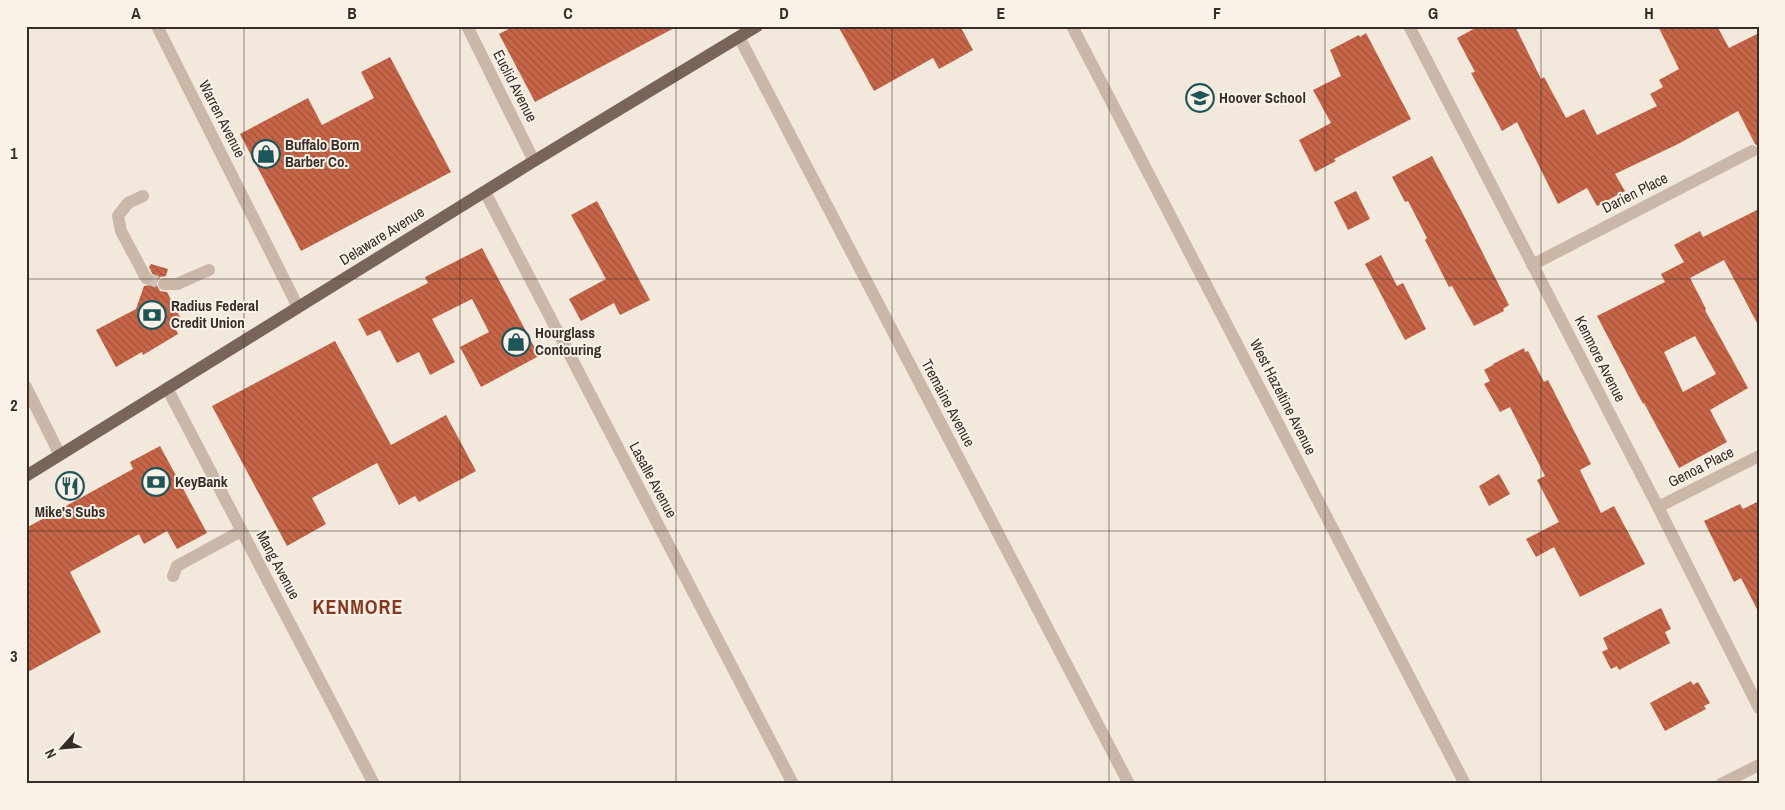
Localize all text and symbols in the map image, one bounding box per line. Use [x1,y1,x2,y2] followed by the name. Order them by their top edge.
[131,2,141,24] text: A
[347,2,357,24] text: B
[563,2,573,24] text: C
[779,2,789,24] text: D
[997,2,1006,24] text: E
[1213,2,1221,24] text: F
[1428,2,1438,24] text: G
[1644,2,1654,24] text: H
[488,46,543,126] street label: Euclid Avenue
[194,77,251,161] street label: Warren Avenue
[1185,83,1215,113] school or university icon: Hoover School
[1219,87,1306,108] place label: Hoover School
[285,134,359,172] place label: Buffalo Born Barber Co.
[251,139,281,169] shop icon: Buffalo Born Barber Co.
[10,142,18,164] text: 1
[1598,167,1671,218] street label: Darien Place
[335,201,428,270] street label: Delaware Avenue
[171,295,259,333] place label: Radius Federal Credit Union
[137,300,167,330] bank icon: Radius Federal Credit Union
[1570,312,1631,406] street label: Kenmore Avenue
[535,322,602,360] place label: Hourglass Contouring
[501,327,531,357] shop icon: Hourglass Contouring
[1245,335,1322,458] street label: West Hazeltine Avenue
[917,355,980,450] street label: Tremaine Avenue
[10,394,18,416] text: 2
[625,438,682,522] street label: Lasalle Avenue
[1664,441,1737,492] street label: Genoa Place
[141,467,171,497] bank icon: KeyBank
[55,471,85,501] restaurant icon: Mike's Subs
[175,471,228,492] place label: KeyBank
[35,501,105,522] place label: Mike's Subs
[252,527,305,603] street label: Mang Avenue
[313,593,403,620] district label: KENMORE
[10,645,18,667] text: 3
[38,722,88,772] north arrow
[41,746,60,762] text: N

